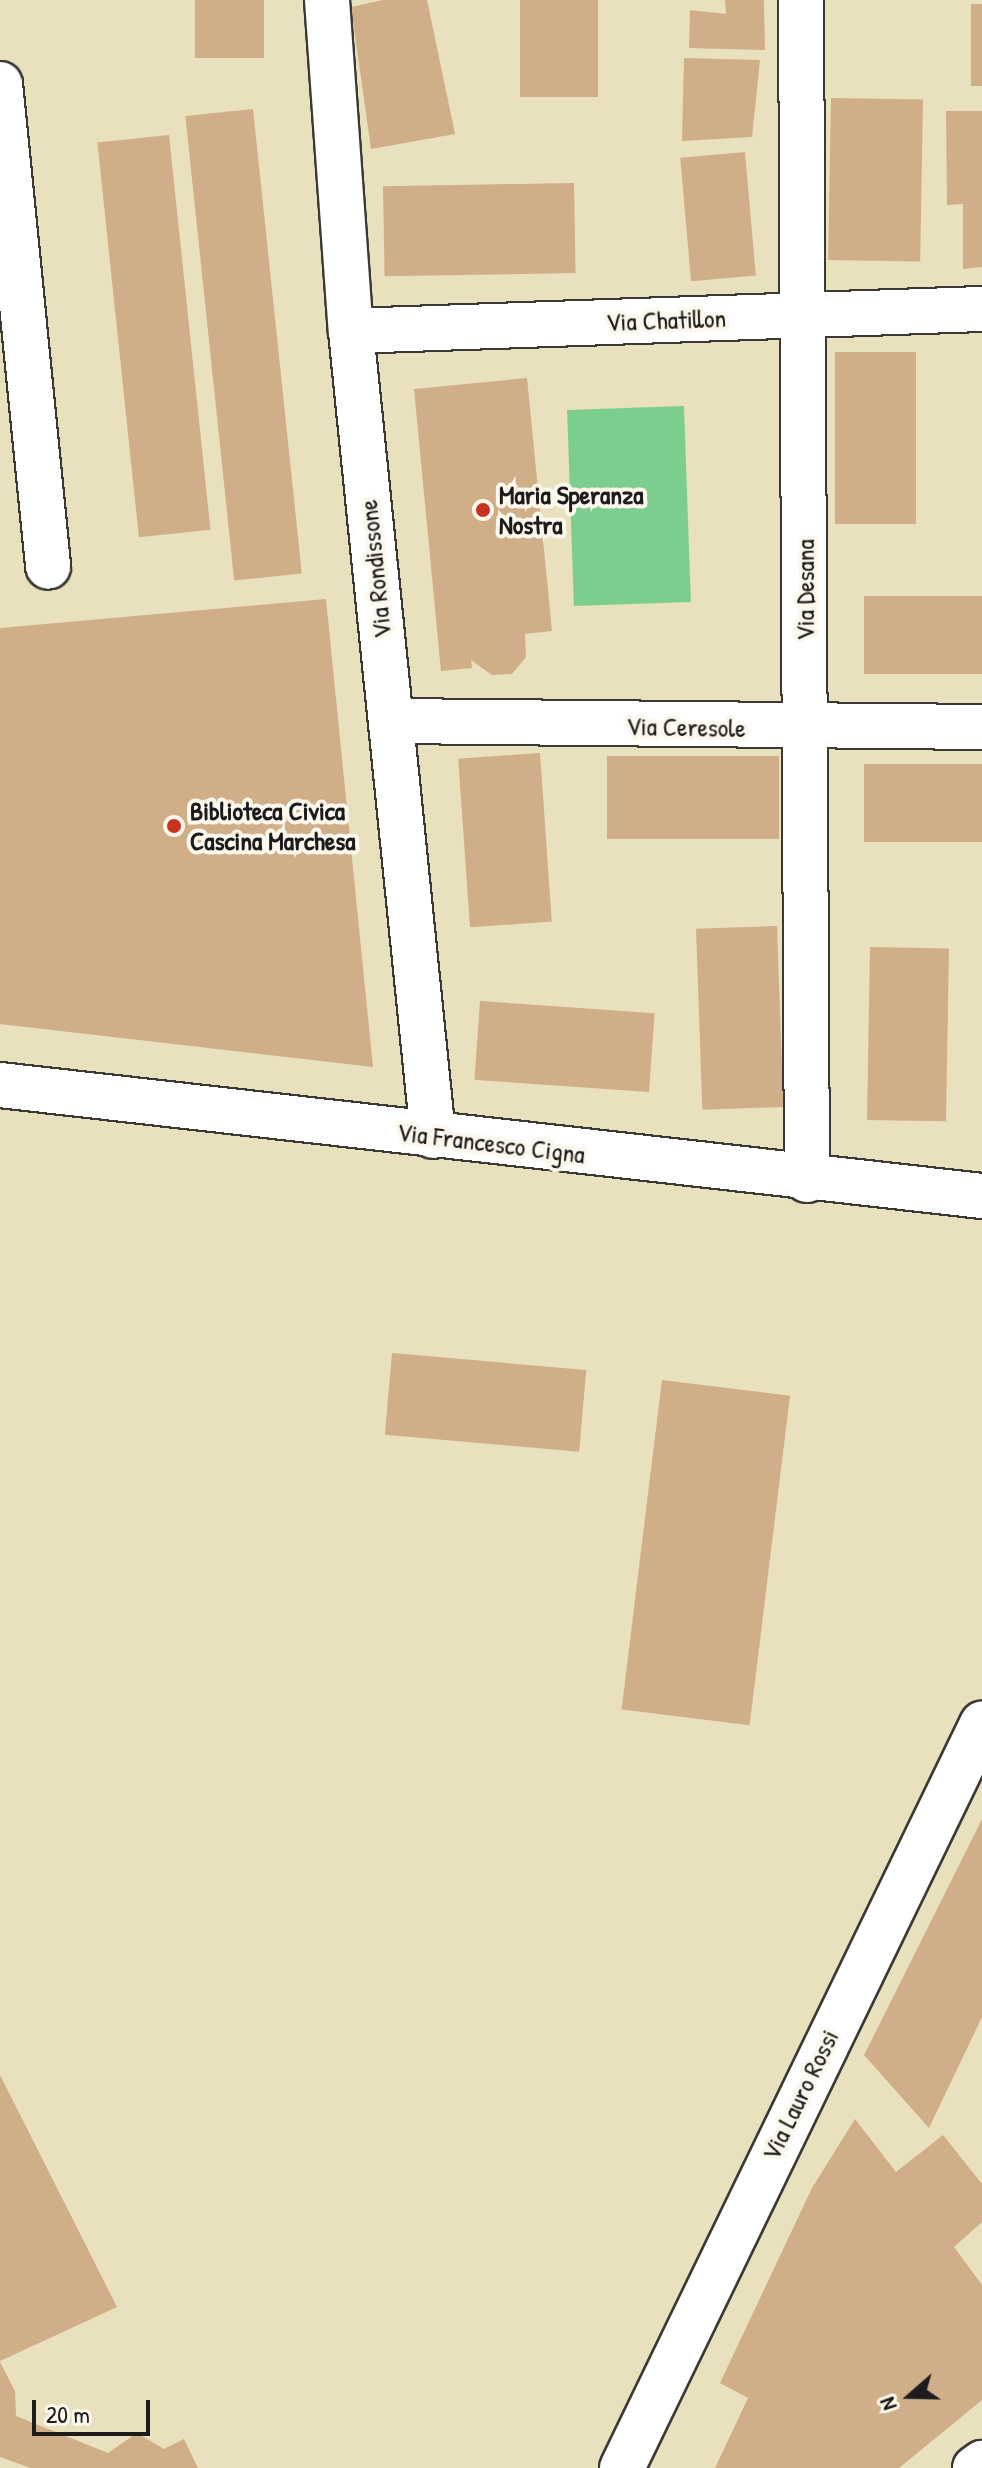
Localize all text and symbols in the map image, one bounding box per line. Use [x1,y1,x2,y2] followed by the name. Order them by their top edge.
[605,302,727,338] street label: Via Chatillon
[499,479,643,540] place label: Maria Speranza Nostra
[352,498,398,640] street label: Via Rondissone
[474,501,492,519] marker: Maria Speranza Nostra
[789,539,821,641] street label: Via Desana
[626,710,746,744] street label: Via Ceresole
[190,795,356,856] place label: Biblioteca Civica Cascina Marchesa
[165,817,183,835] marker: Biblioteca Civica Cascina Marchesa
[395,1116,587,1170] street label: Via Francesco Cigna
[755,2025,845,2165] street label: Via Lauro Rossi
[870,2356,950,2436] north arrow
[36,2384,154,2434] scale bar
[871,2394,904,2415] text: N
[46,2398,90,2430] text: 20 m

